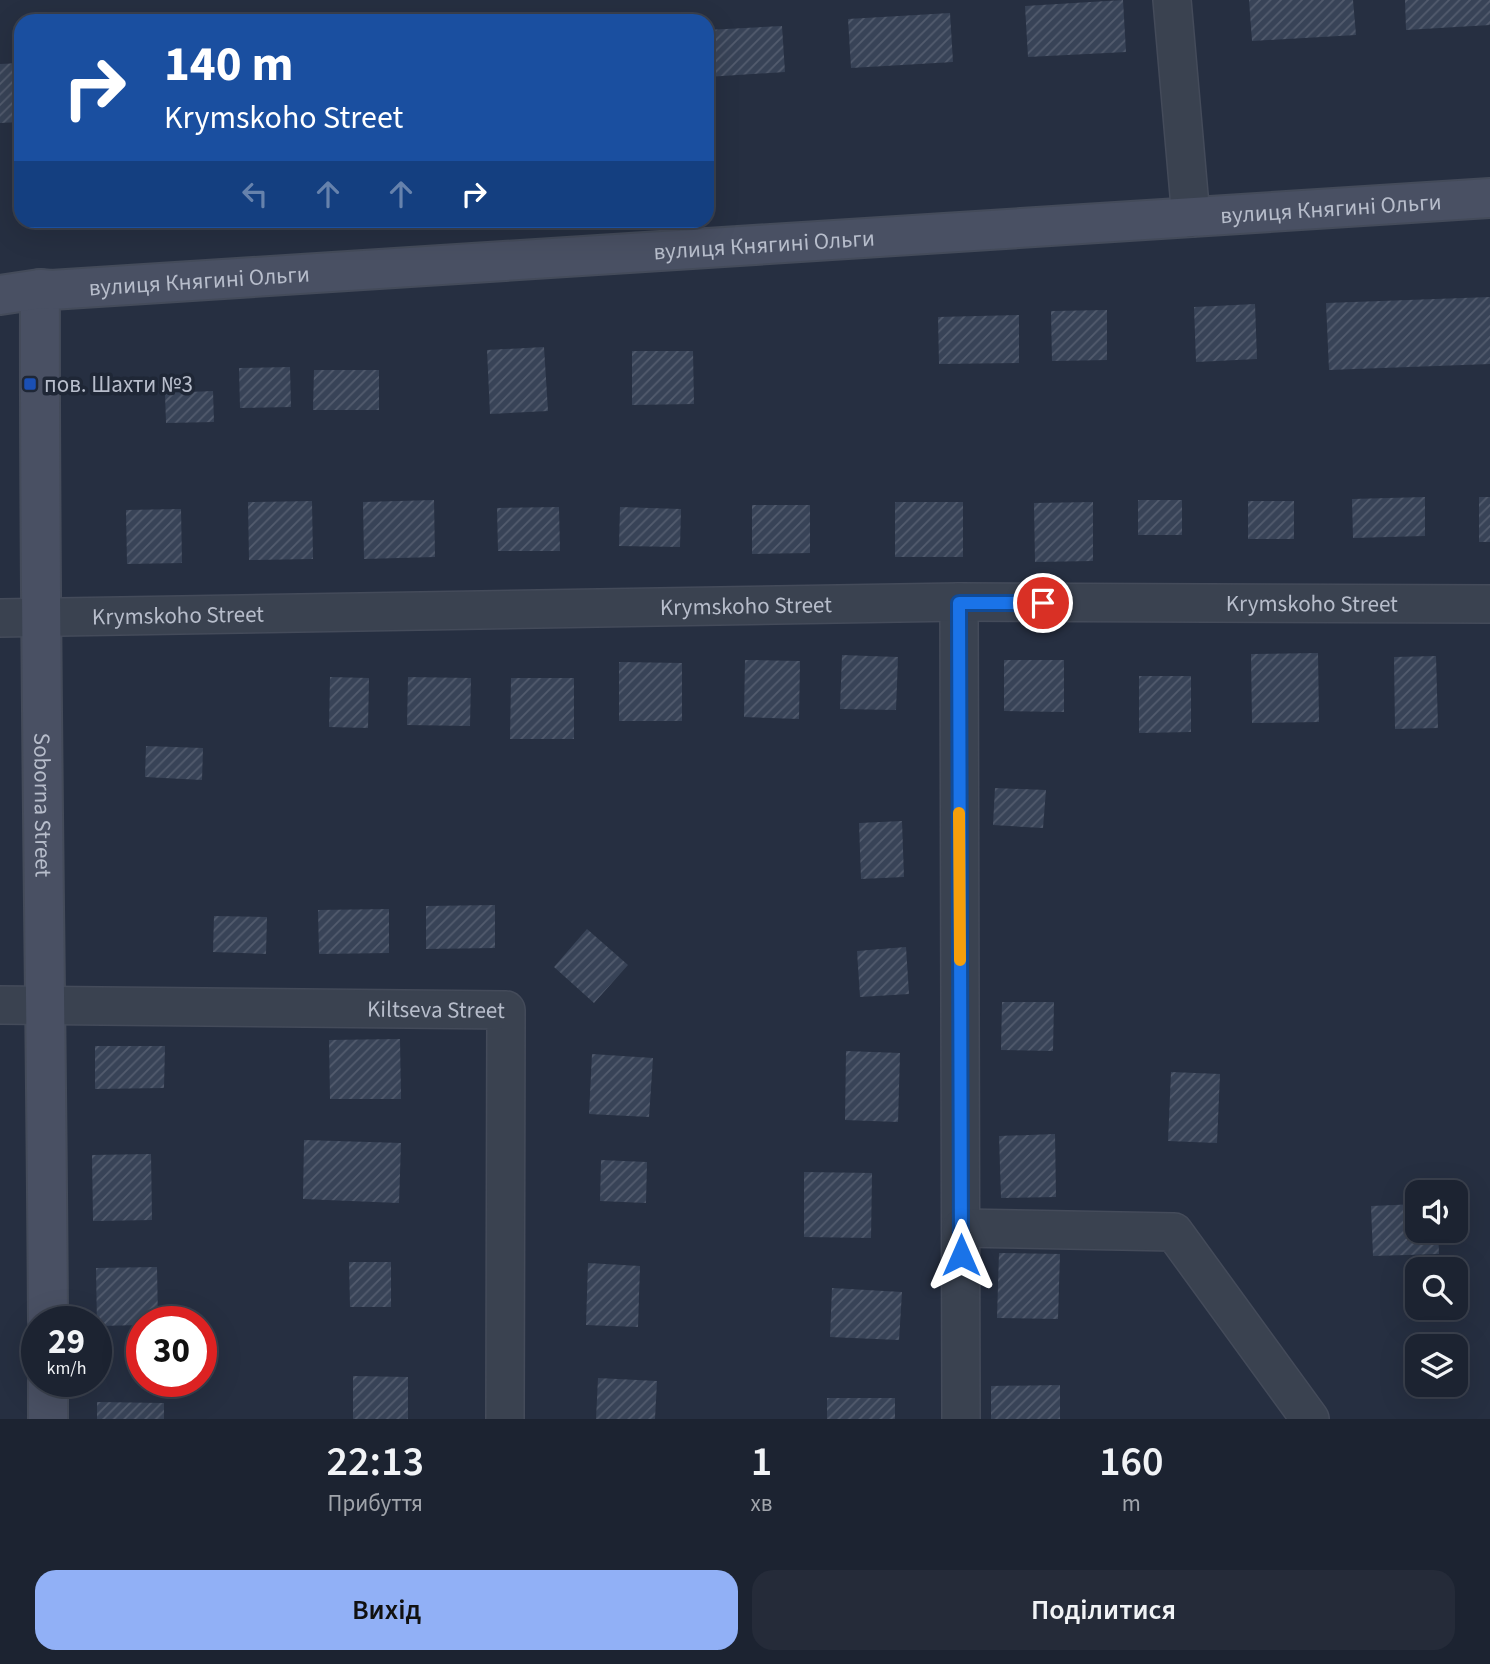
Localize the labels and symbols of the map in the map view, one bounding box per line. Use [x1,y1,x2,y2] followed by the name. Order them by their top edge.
[1219,185,1443,232] street label: вулиця Княгині Ольги
[652,221,876,268] street label: вулиця Княгині Ольги
[88,257,311,305] street label: вулиця Княгині Ольги
[44,368,193,401] place label: пов. Шахти №3
[22,376,38,392] marker: пов. Шахти №3
[1013,573,1073,633] pin
[1226,587,1398,621] street label: Krymskoho Street
[660,588,832,624] street label: Krymskoho Street
[92,598,265,633] street label: Krymskoho Street
[25,733,60,878] street label: Soborna Street
[367,993,505,1027] street label: Kiltseva Street
[924,1218,998,1292] position arrow
[126,1306,217,1397] speed limit sign: 30

